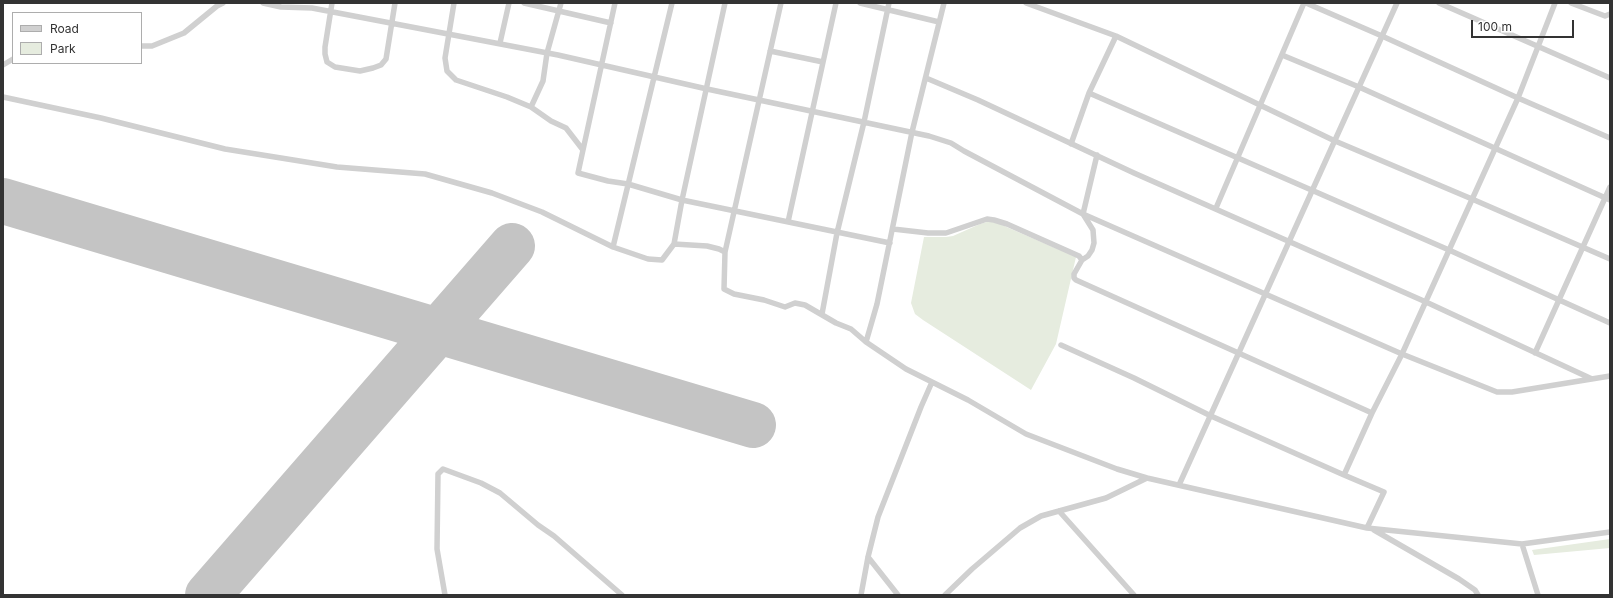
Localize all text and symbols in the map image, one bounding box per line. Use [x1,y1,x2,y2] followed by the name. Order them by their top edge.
[12,12,142,64] legend
[1473,12,1576,38] scale bar
[1478,19,1512,34] text: 100 m
[50,21,79,36] text: Road
[50,41,76,56] text: Park

